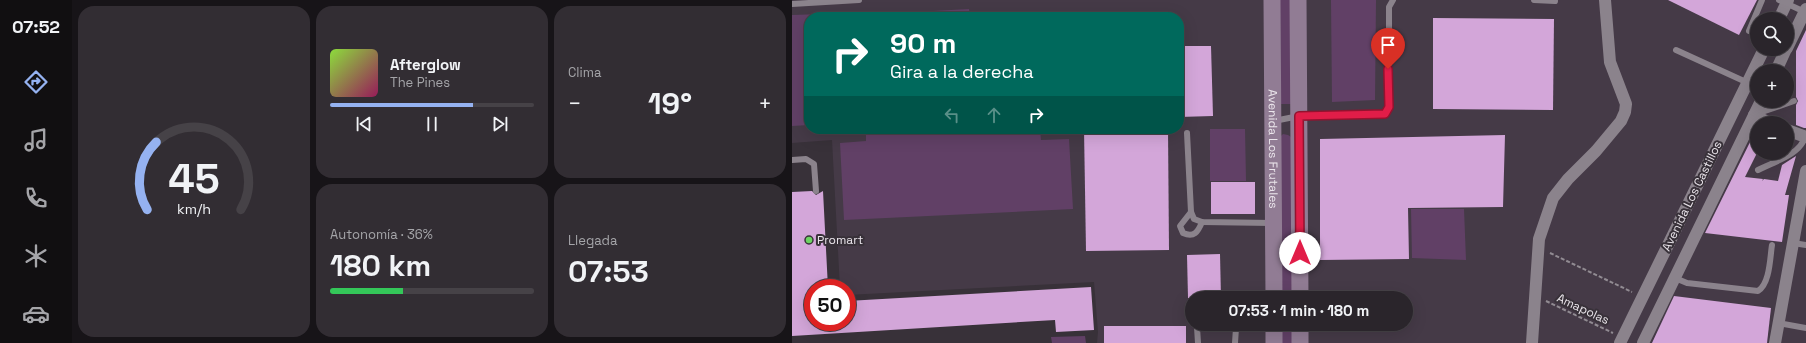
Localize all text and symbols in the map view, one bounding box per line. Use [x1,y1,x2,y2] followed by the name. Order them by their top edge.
[1750,12,1794,160] map controls
[1750,12,1794,56] button: search
[12,15,60,38] text: 07:52
[890,25,956,61] text: 90 m
[824,28,876,80] icon: right
[1371,28,1405,69] pin
[1377,34,1399,56] icon: arrive
[390,55,461,74] text: Afterglow
[890,60,1034,83] text: Gira a la derecha
[568,64,601,81] text: Clima
[1750,64,1794,108] button: +
[22,68,50,96] icon: directions
[390,74,450,91] text: The Pines
[648,84,692,123] text: 19°
[568,89,582,117] text: −
[758,89,772,117] text: +
[1265,89,1281,209] street label: Avenida Los Frutales
[941,104,963,126] icon: left
[983,104,1005,126] icon: ahead
[1025,104,1047,126] icon: right
[353,113,375,135] icon: previous
[421,113,443,135] icon: pause
[489,113,511,135] icon: next
[1750,116,1794,160] button: −
[22,126,50,154] icon: music
[1658,138,1726,254] street label: Avenida Los Castillos
[168,151,220,204] text: 45
[22,184,50,212] icon: phone
[177,199,211,217] text: km/h
[330,226,433,243] text: Autonomía · 36%
[568,232,617,249] text: Llegada
[817,232,863,248] place label: Promart
[1279,232,1321,274] position arrow
[804,235,814,245] marker: Promart
[22,242,50,270] icon: climate
[330,246,431,285] text: 180 km
[568,252,649,291] text: 07:53
[804,279,856,331] speed limit sign: 50
[1554,290,1612,328] street label: Amapolas
[22,300,50,328] icon: car
[1229,301,1369,320] text: 07:53 · 1 min · 180 m

